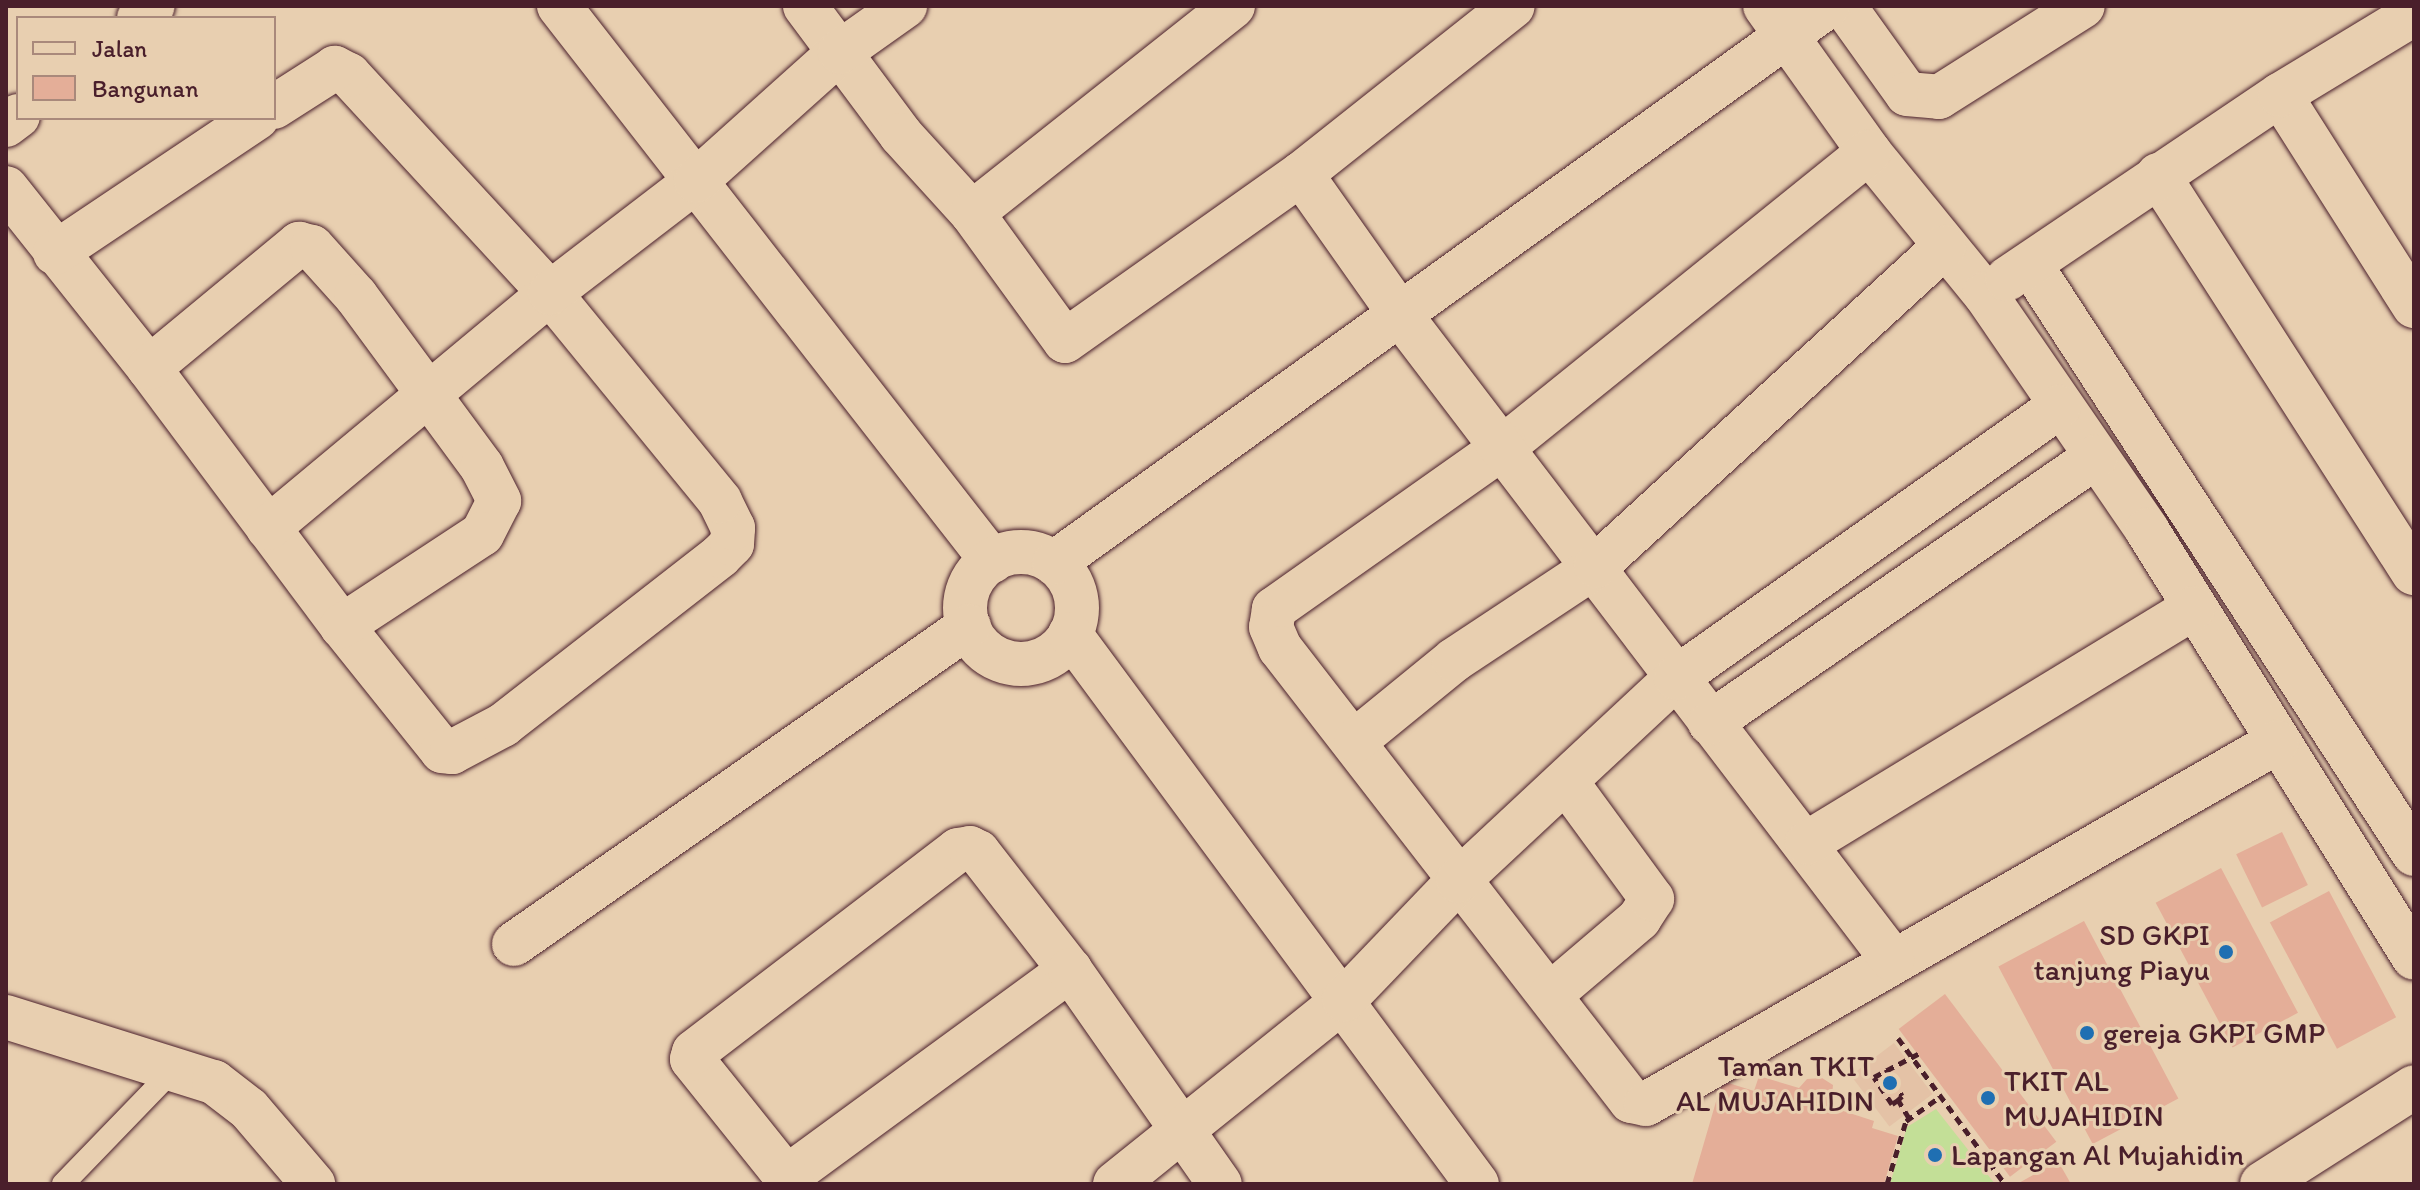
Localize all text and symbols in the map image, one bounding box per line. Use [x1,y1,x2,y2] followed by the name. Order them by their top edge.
[16,16,276,120] legend
[92,34,147,63] text: Jalan
[92,74,199,103] text: Bangunan
[2034,917,2210,988] place label: SD GKPI tanjung Piayu
[2217,943,2235,961] marker: SD GKPI tanjung Piayu
[2103,1015,2325,1051] place label: gereja GKPI GMP
[2078,1024,2096,1042] marker: gereja GKPI GMP
[1673,1048,1874,1118] place label: Taman TKIT AL MUJAHIDIN
[2004,1063,2164,1134] place label: TKIT AL MUJAHIDIN
[1881,1074,1899,1092] marker: Taman TKIT AL MUJAHIDIN
[1979,1089,1997,1107] marker: TKIT AL MUJAHIDIN
[1951,1137,2244,1173] place label: Lapangan Al Mujahidin
[1926,1146,1944,1164] marker: Lapangan Al Mujahidin

